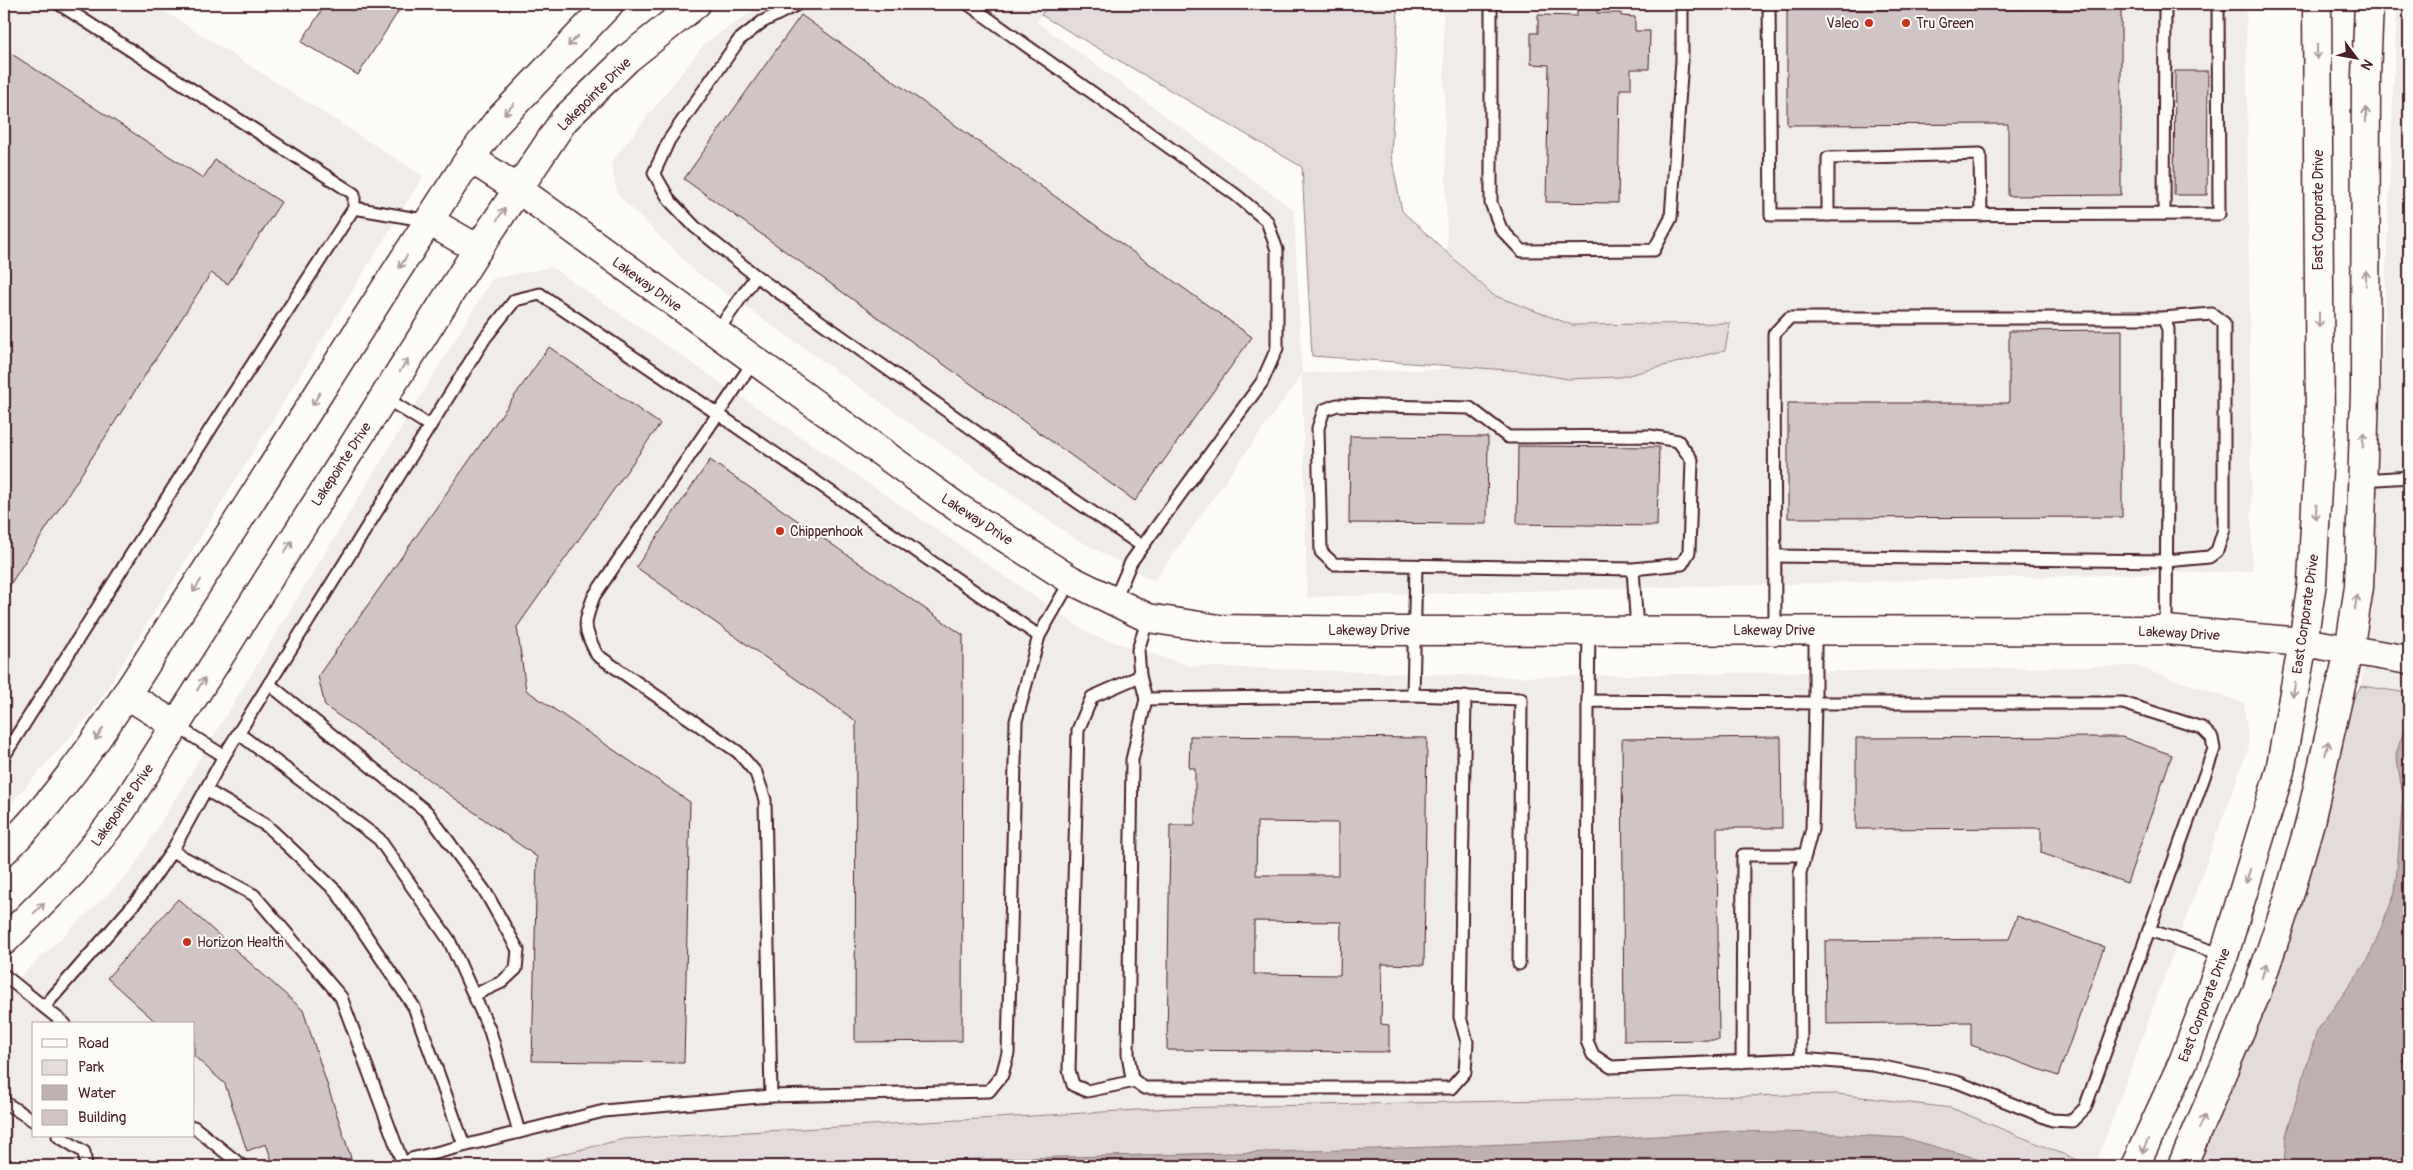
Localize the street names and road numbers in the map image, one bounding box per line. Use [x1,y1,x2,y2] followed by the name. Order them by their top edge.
[554,54,635,135] street label: Lakepointe Drive
[2310,150,2327,270] street label: East Corporate Drive
[609,253,685,315] street label: Lakeway Drive
[308,419,375,510] street label: Lakepointe Drive
[938,490,1016,549] street label: Lakeway Drive
[2289,553,2322,675] street label: East Corporate Drive
[1328,622,1410,639] street label: Lakeway Drive
[1733,622,1815,639] street label: Lakeway Drive
[2138,623,2220,644] street label: Lakeway Drive
[88,761,157,850] street label: Lakepointe Drive
[2175,946,2234,1065] street label: East Corporate Drive

